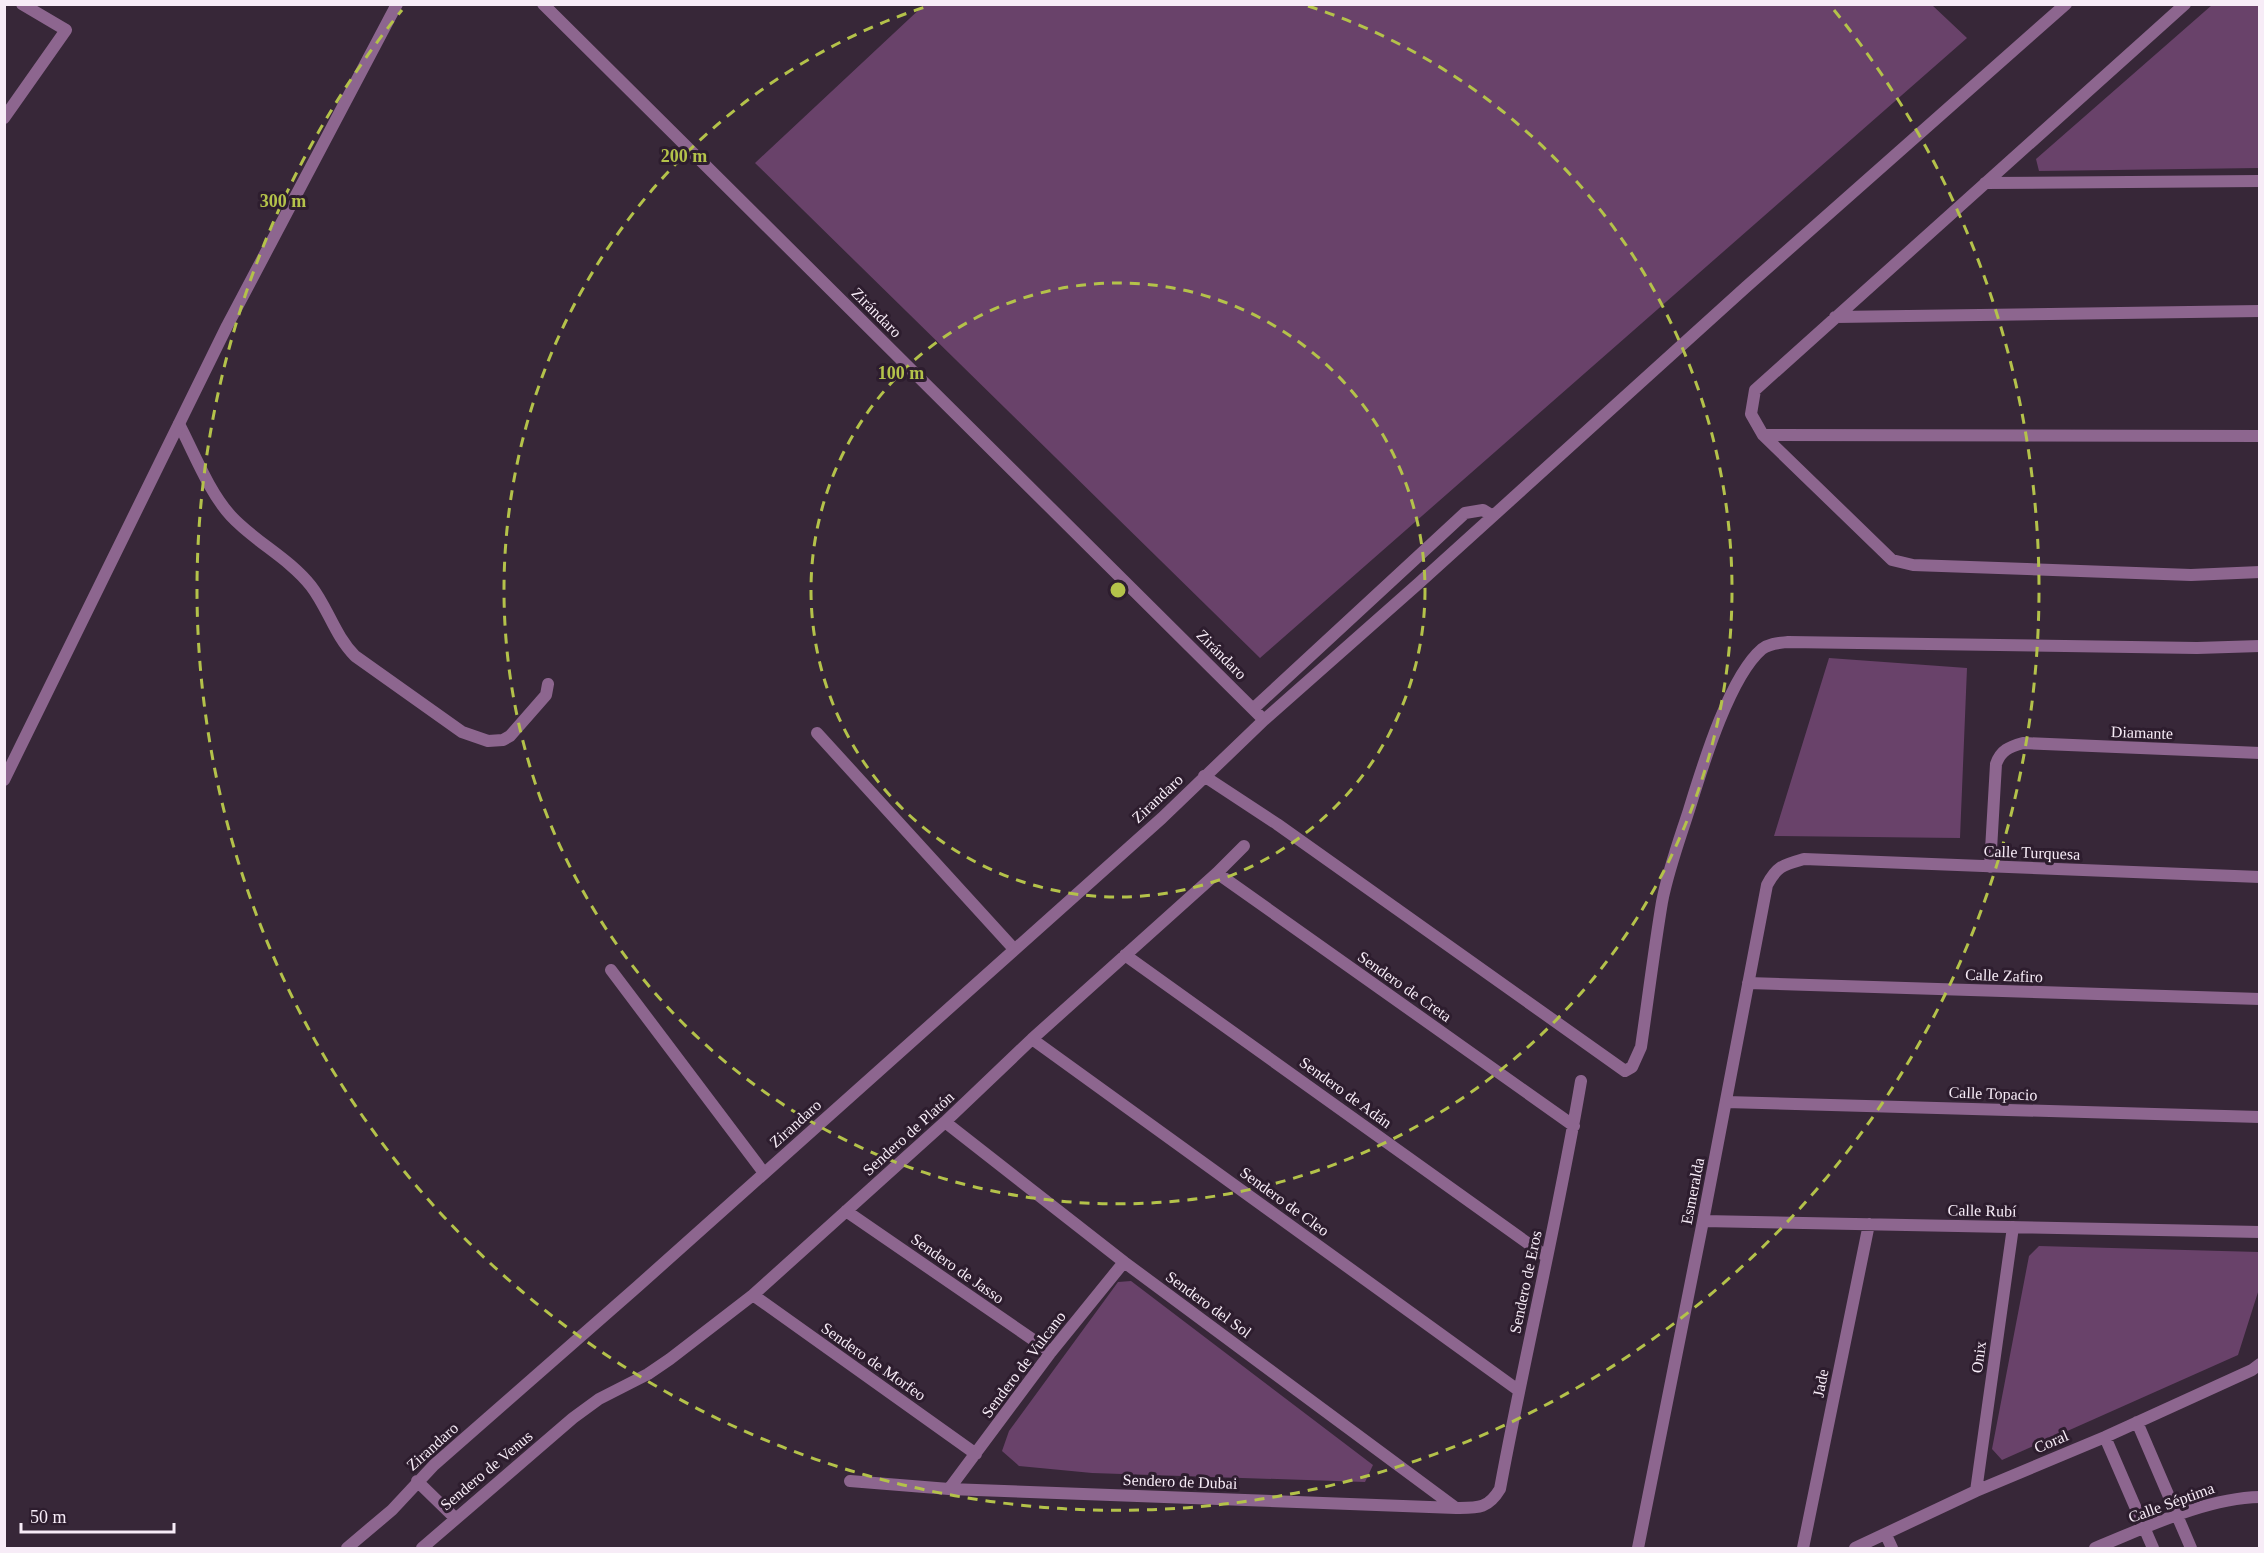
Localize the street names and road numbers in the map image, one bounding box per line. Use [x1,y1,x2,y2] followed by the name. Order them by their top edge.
[848,284,905,341] street label: Zirándaro
[1193,626,1250,683] street label: Zirándaro
[2111,723,2173,742] street label: Diamante
[1128,771,1186,826] street label: Zirandaro
[1983,842,2080,864] street label: Calle Turquesa
[1355,948,1455,1025] street label: Sendero de Creta
[1965,966,2043,985] street label: Calle Zafiro
[1296,1053,1395,1131] street label: Sendero de Adán
[1948,1083,2038,1105] street label: Calle Topacio
[859,1088,957,1179] street label: Sendero de Platón
[766,1096,824,1151] street label: Zirandaro
[1678,1156,1707,1226] street label: Esmeralda
[1237,1163,1332,1239] street label: Sendero de Cleo
[1947,1201,2017,1220] street label: Calle Rubí
[1506,1229,1545,1335] street label: Sendero de Eros
[908,1230,1007,1307] street label: Sendero de Jasso
[1163,1268,1255,1341] street label: Sendero del Sol
[978,1308,1069,1421] street label: Sendero de Vulcano
[818,1319,929,1404] street label: Sendero de Morfeo
[1968,1340,1989,1374] street label: Onix
[1809,1368,1832,1399] street label: Jade
[403,1419,461,1474] street label: Zirandaro
[2032,1426,2071,1456] street label: Coral
[437,1427,536,1514] street label: Sendero de Venus
[1122,1471,1238,1492] street label: Sendero de Dubai
[2126,1479,2217,1527] street label: Calle Séptima

